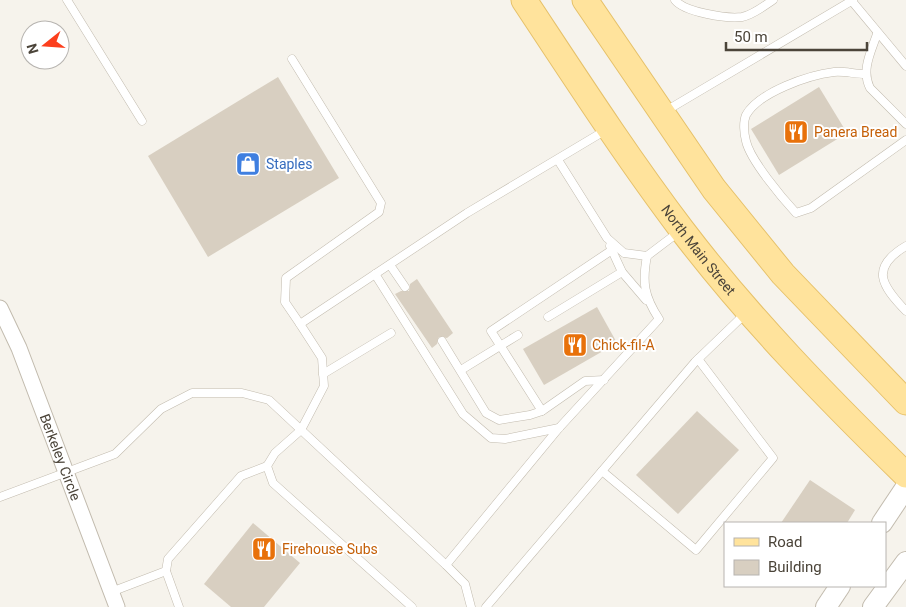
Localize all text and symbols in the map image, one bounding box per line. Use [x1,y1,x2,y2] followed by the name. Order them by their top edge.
[20,20,70,70] north arrow
[726,20,867,52] scale bar
[734,28,768,46] text: 50 m
[23,42,42,56] text: N
[783,119,809,145] restaurant icon: Panera Bread
[814,124,897,140] place label: Panera Bread
[235,151,261,177] shop icon: Staples
[266,156,312,172] place label: Staples
[658,202,739,299] street label: North Main Street
[562,332,588,358] restaurant icon: Chick-fil-A
[592,337,655,353] place label: Chick-fil-A
[37,412,84,503] street label: Berkeley Circle
[724,522,886,587] legend
[768,533,802,551] text: Road
[251,536,277,562] restaurant icon: Firehouse Subs
[282,541,378,557] place label: Firehouse Subs
[768,558,822,576] text: Building

